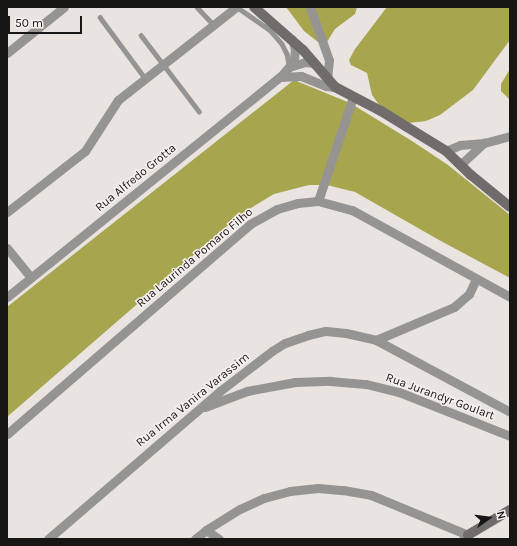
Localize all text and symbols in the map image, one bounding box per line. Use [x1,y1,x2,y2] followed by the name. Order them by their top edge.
[10,8,84,34] scale bar
[15,16,43,30] text: 50 m
[93,141,179,215] street label: Rua Alfredo Grotta
[134,205,256,311] street label: Rua Laurinda Pomaro Filho
[134,350,252,450] street label: Rua Irma Vanira Varassim
[384,371,496,423] street label: Rua Jurandyr Goulart
[469,498,509,538] north arrow
[494,510,508,520] text: N

